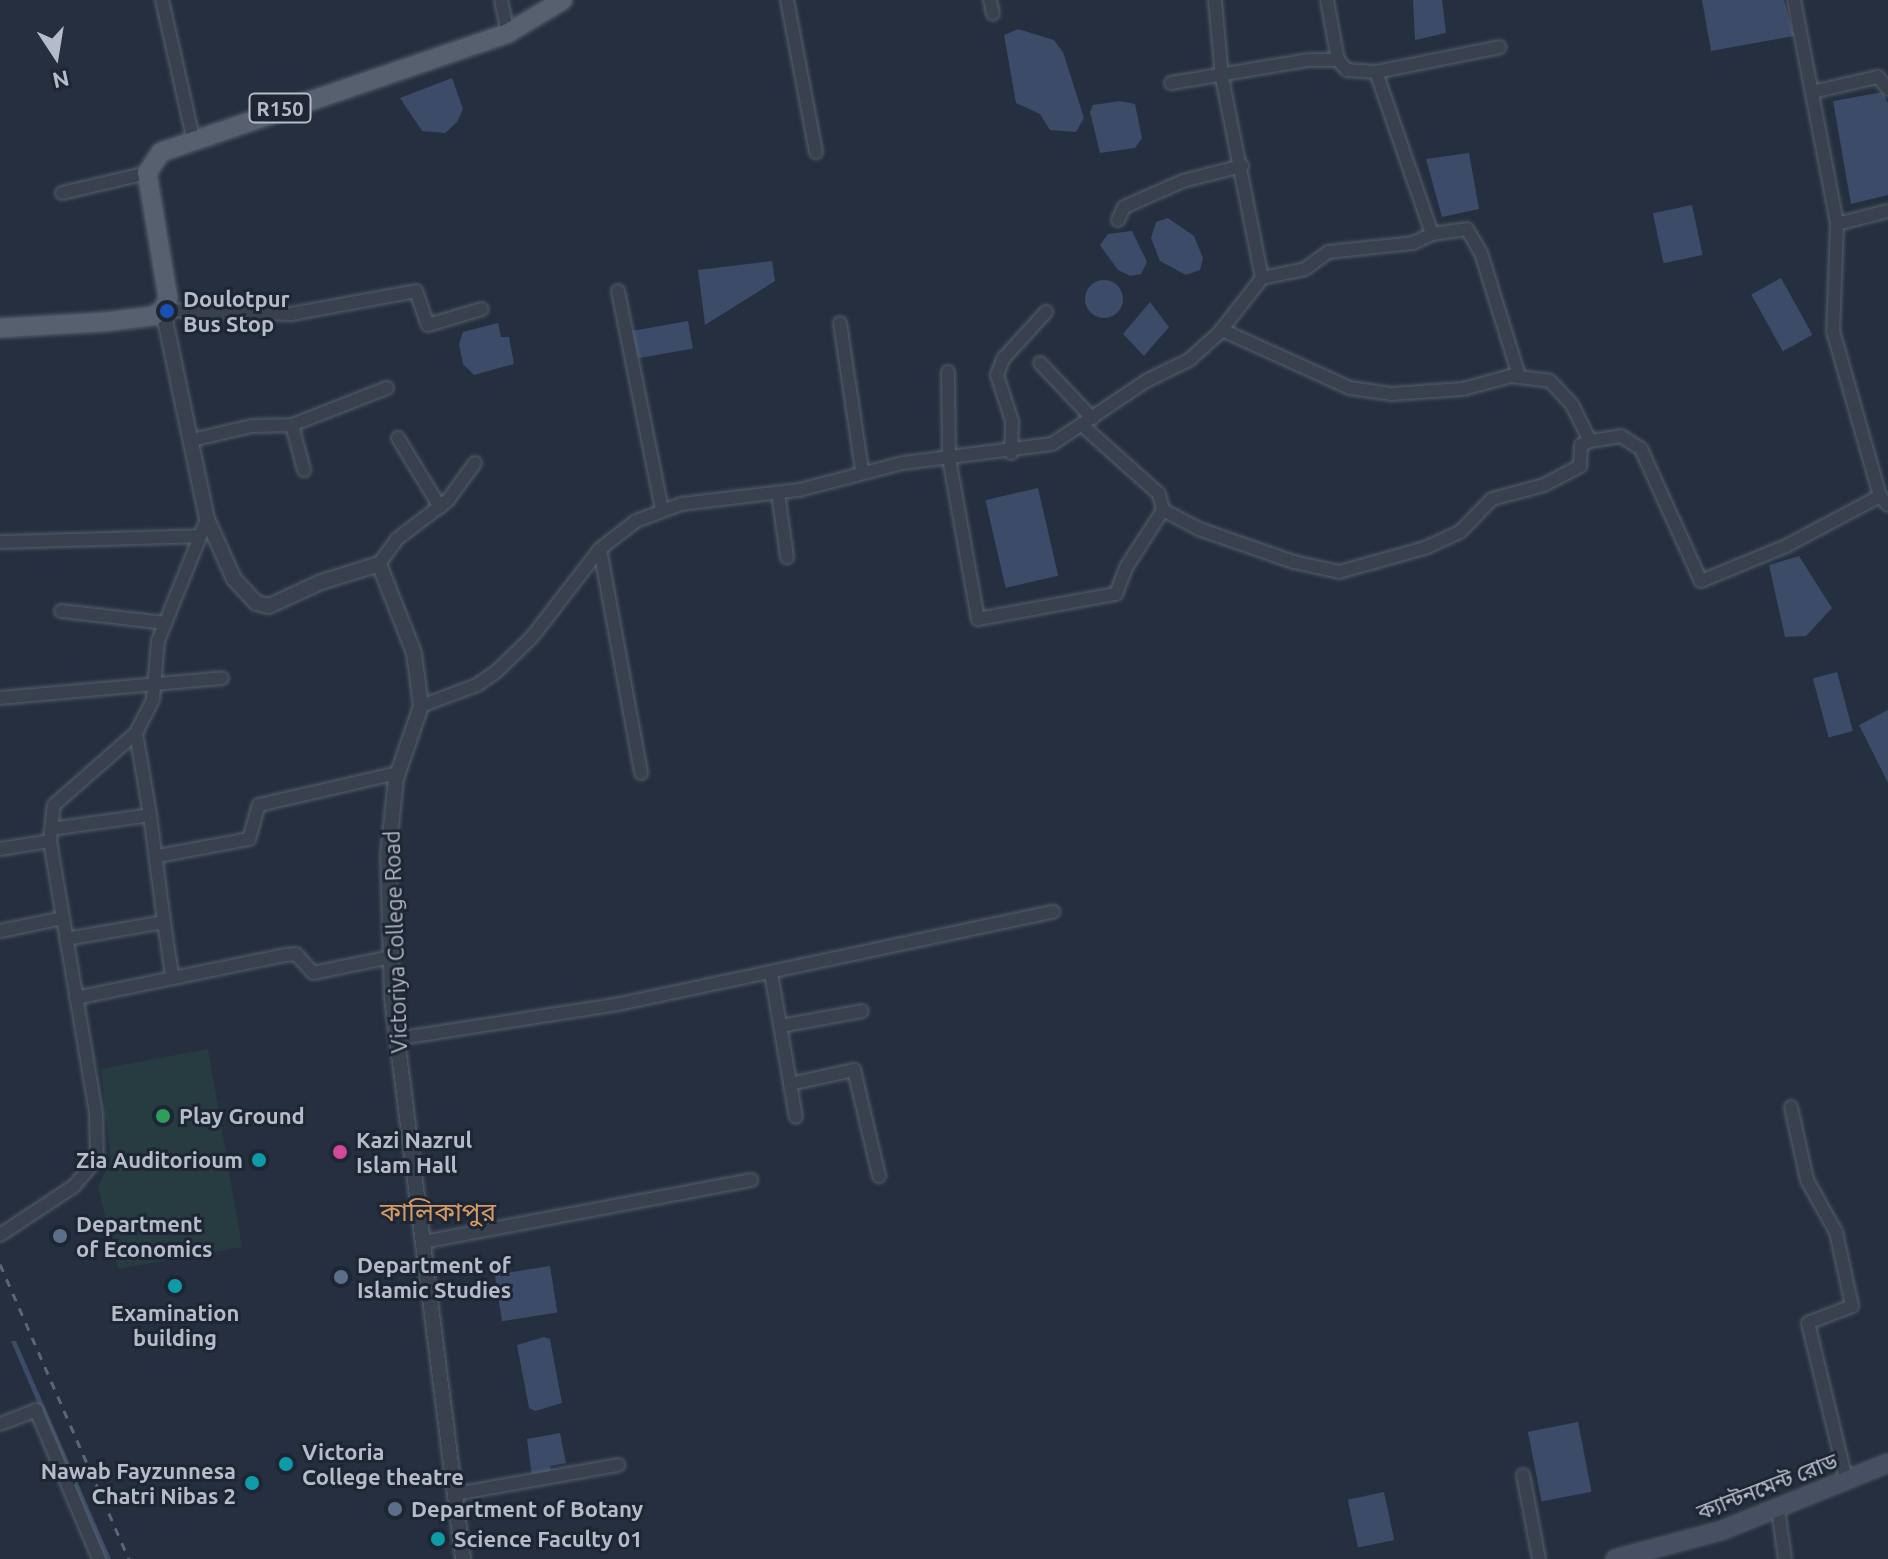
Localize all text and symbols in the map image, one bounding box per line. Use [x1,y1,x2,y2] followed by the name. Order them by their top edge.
[16,16,96,96] north arrow
[50,66,72,94] text: N
[248,92,312,124] road number: R150
[183,285,290,336] place label: Doulotpur Bus Stop
[158,302,176,320] marker: Doulotpur Bus Stop
[378,830,412,1054] street label: Victoriya College Road
[179,1103,305,1129] place label: Play Ground
[154,1107,172,1125] marker: Play Ground
[356,1126,472,1178] place label: Kazi Nazrul Islam Hall
[331,1143,349,1161] marker: Kazi Nazrul Islam Hall
[76,1147,243,1173] place label: Zia Auditorioum
[250,1151,268,1169] marker: Zia Auditorioum
[380,1196,496,1228] district label: কালিকাপুর
[76,1210,212,1262] place label: Department of Economics
[51,1227,69,1245] marker: Department of Economics
[357,1251,511,1302] place label: Department of Islamic Studies
[332,1268,350,1286] marker: Department of Islamic Studies
[166,1277,184,1295] marker: Examination building
[111,1299,239,1350] place label: Examination building
[302,1438,464,1490] place label: Victoria College theatre
[1693,1447,1841,1525] street label: ক্যান্টনমেন্ট রোড
[277,1455,295,1473] marker: Victoria College theatre
[41,1457,236,1508] place label: Nawab Fayzunnesa Chatri Nibas 2
[243,1474,261,1492] marker: Nawab Fayzunnesa Chatri Nibas 2
[411,1496,643,1522] place label: Department of Botany
[386,1500,404,1518] marker: Department of Botany
[454,1526,643,1552] place label: Science Faculty 01
[429,1530,447,1548] marker: Science Faculty 01

